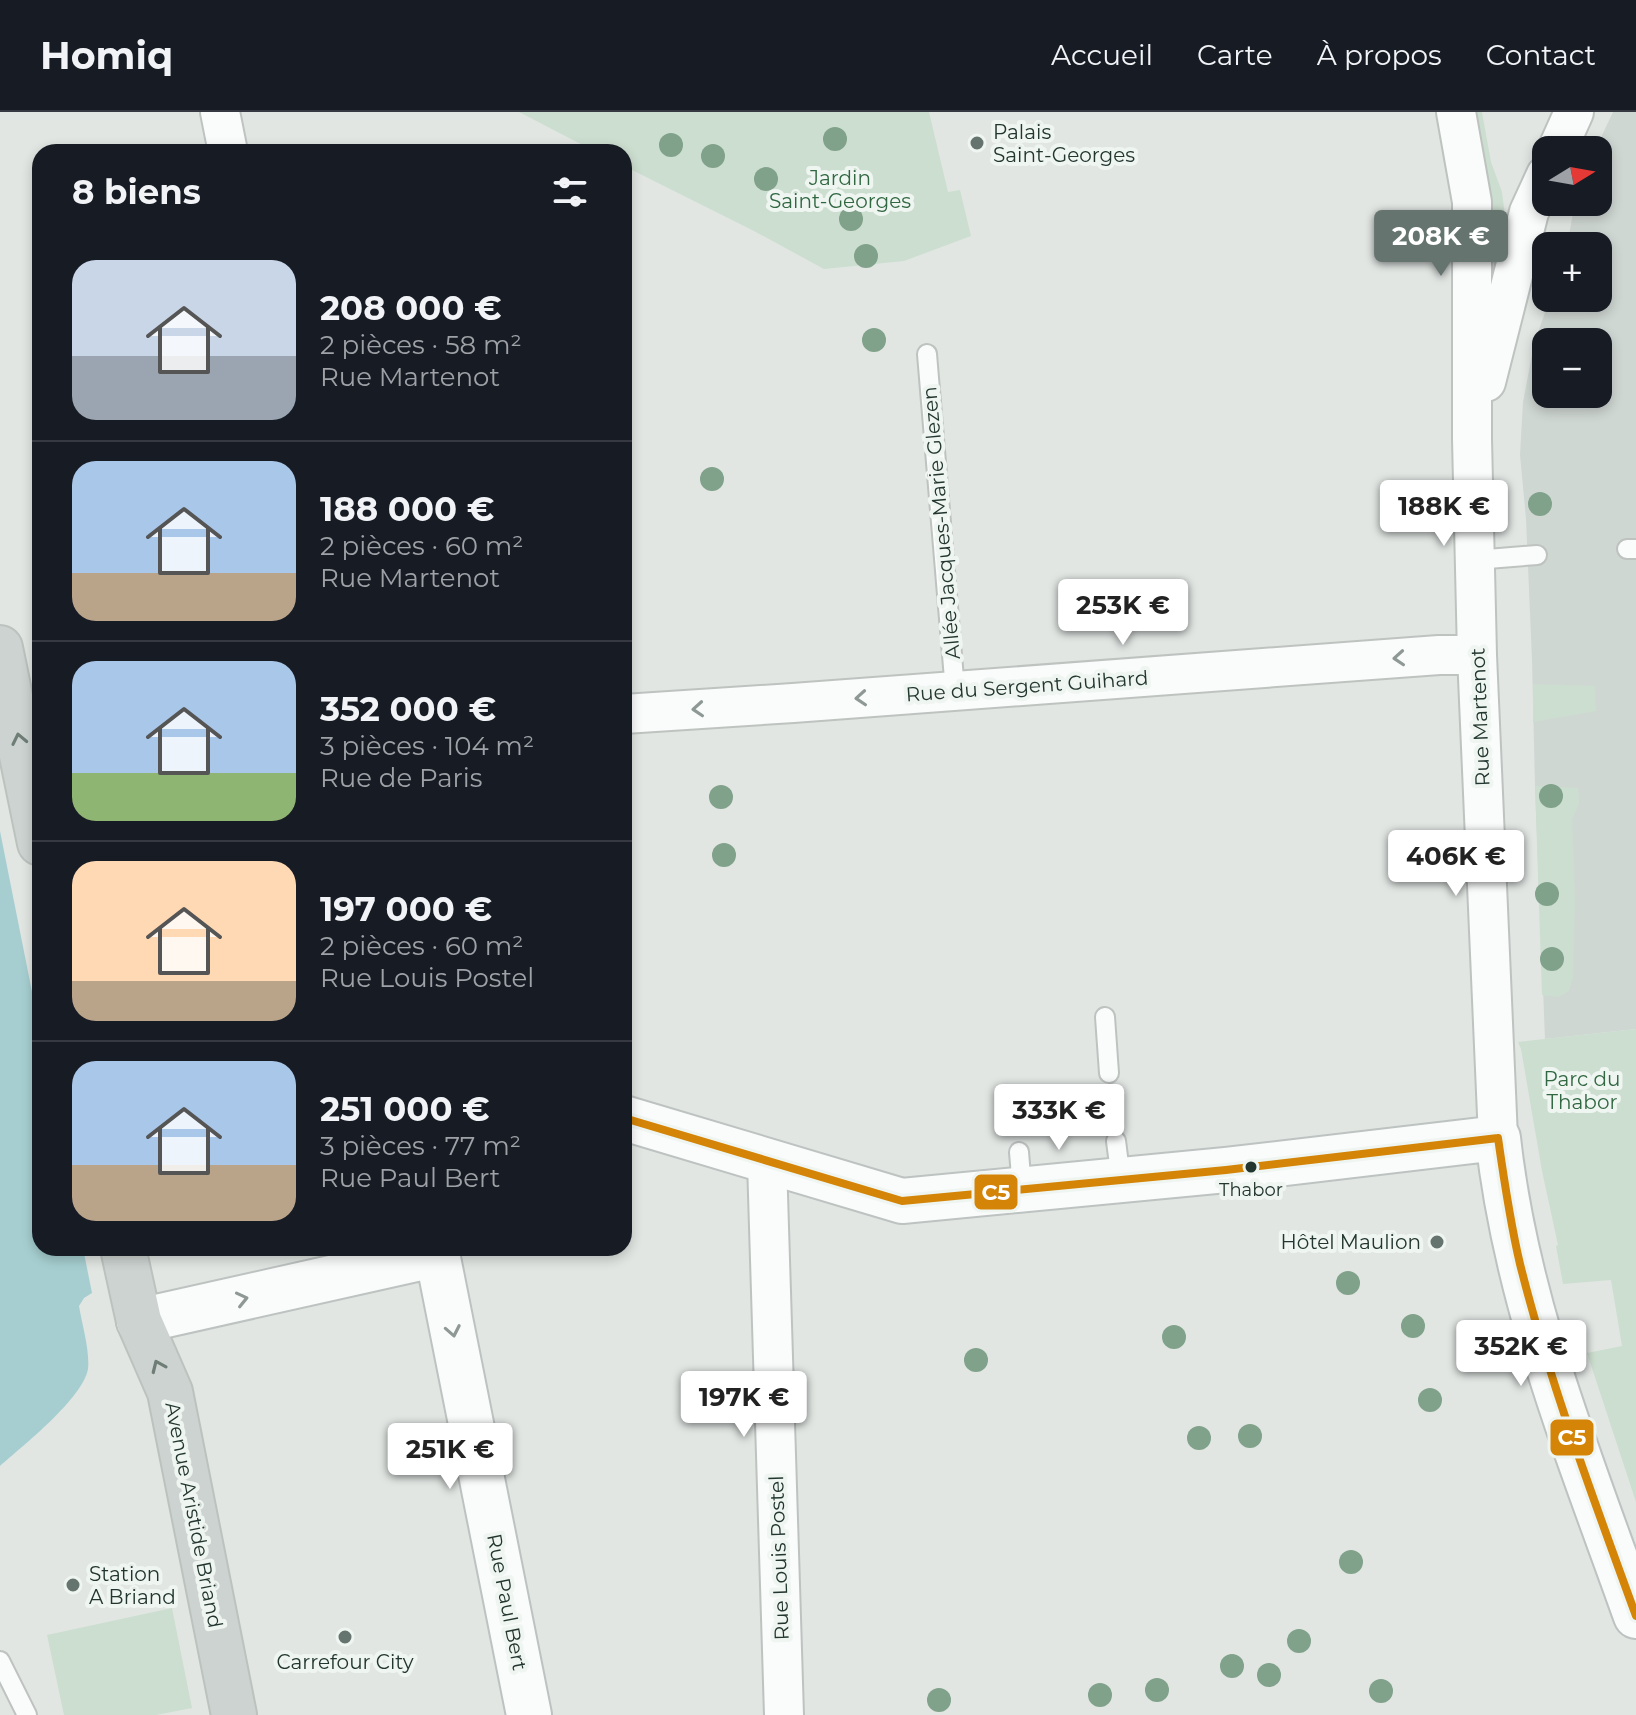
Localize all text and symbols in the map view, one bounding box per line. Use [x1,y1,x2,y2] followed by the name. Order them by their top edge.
[40,32,173,79] text: Homiq
[1051,38,1153,72] text: Accueil
[1197,38,1273,72] text: Carte
[1317,38,1442,72] text: À propos
[1486,38,1596,72] text: Contact
[993,120,1135,167] place label: Palais Saint-Georges
[968,134,986,152] marker: Palais Saint-Georges
[1532,136,1612,216] north arrow
[1532,136,1612,408] map controls
[769,166,911,213] park label: Jardin Saint-Georges
[548,170,592,214] icon: filters
[72,171,201,213] text: 8 biens
[1376,210,1506,278] pin: 208K €
[1392,220,1490,252] text: 208K €
[1532,232,1612,312] button: +
[320,287,502,329] text: 208 000 €
[136,292,232,388] icon: home
[1532,328,1612,408] button: −
[320,329,522,361] text: 2 pièces · 58 m²
[320,361,500,393] text: Rue Martenot
[917,386,965,660] street label: Allée Jacques-Marie Glezen
[1379,480,1509,548] pin: 188K €
[320,488,494,530] text: 188 000 €
[1398,490,1490,522] text: 188K €
[136,493,232,589] icon: home
[320,530,524,562] text: 2 pièces · 60 m²
[320,562,500,594] text: Rue Martenot
[1058,579,1188,647] pin: 253K €
[1076,589,1170,621] text: 253K €
[1466,647,1494,787] street label: Rue Martenot
[1392,649,1405,666] one-way arrow
[905,666,1149,706] street label: Rue du Sergent Guihard
[320,688,496,730] text: 352 000 €
[854,689,867,706] one-way arrow
[136,693,232,789] icon: home
[691,700,704,717] one-way arrow
[320,730,534,762] text: 3 pièces · 104 m²
[11,733,28,746] one-way arrow
[320,762,482,794] text: Rue de Paris
[1391,830,1521,898] pin: 406K €
[1406,840,1506,872] text: 406K €
[320,888,492,930] text: 197 000 €
[136,893,232,989] icon: home
[320,930,524,962] text: 2 pièces · 60 m²
[320,962,534,994] text: Rue Louis Postel
[1543,1067,1621,1114] park label: Parc du Thabor
[994,1084,1124,1152] pin: 333K €
[320,1088,490,1130] text: 251 000 €
[136,1093,232,1189] icon: home
[1012,1094,1106,1126] text: 333K €
[320,1130,521,1162] text: 3 pièces · 77 m²
[1243,1159,1259,1175] marker: Thabor
[320,1162,500,1194] text: Rue Paul Bert
[973,1173,1019,1211] line badge: C5
[982,1179,1010,1206] text: C5
[1219,1179,1283,1201] place label: Thabor
[1281,1230,1421,1254] place label: Hôtel Maulion
[1428,1233,1446,1251] marker: Hôtel Maulion
[235,1291,248,1308] one-way arrow
[1456,1320,1586,1388] pin: 352K €
[443,1324,460,1338] one-way arrow
[1474,1330,1568,1362] text: 352K €
[152,1360,168,1374] one-way arrow
[679,1371,809,1439] pin: 197K €
[699,1381,789,1413] text: 197K €
[160,1400,228,1630] street label: Avenue Aristide Briand
[1549,1418,1595,1457] line badge: C5
[385,1423,515,1491] pin: 251K €
[1558,1424,1586,1451] text: C5
[406,1433,494,1465] text: 251K €
[764,1475,794,1641] street label: Rue Louis Postel
[482,1532,532,1672] street label: Rue Paul Bert
[89,1562,176,1609] place label: Station A Briand
[64,1576,82,1594] marker: Station A Briand
[336,1628,354,1646] marker: Carrefour City
[276,1650,414,1674] place label: Carrefour City

